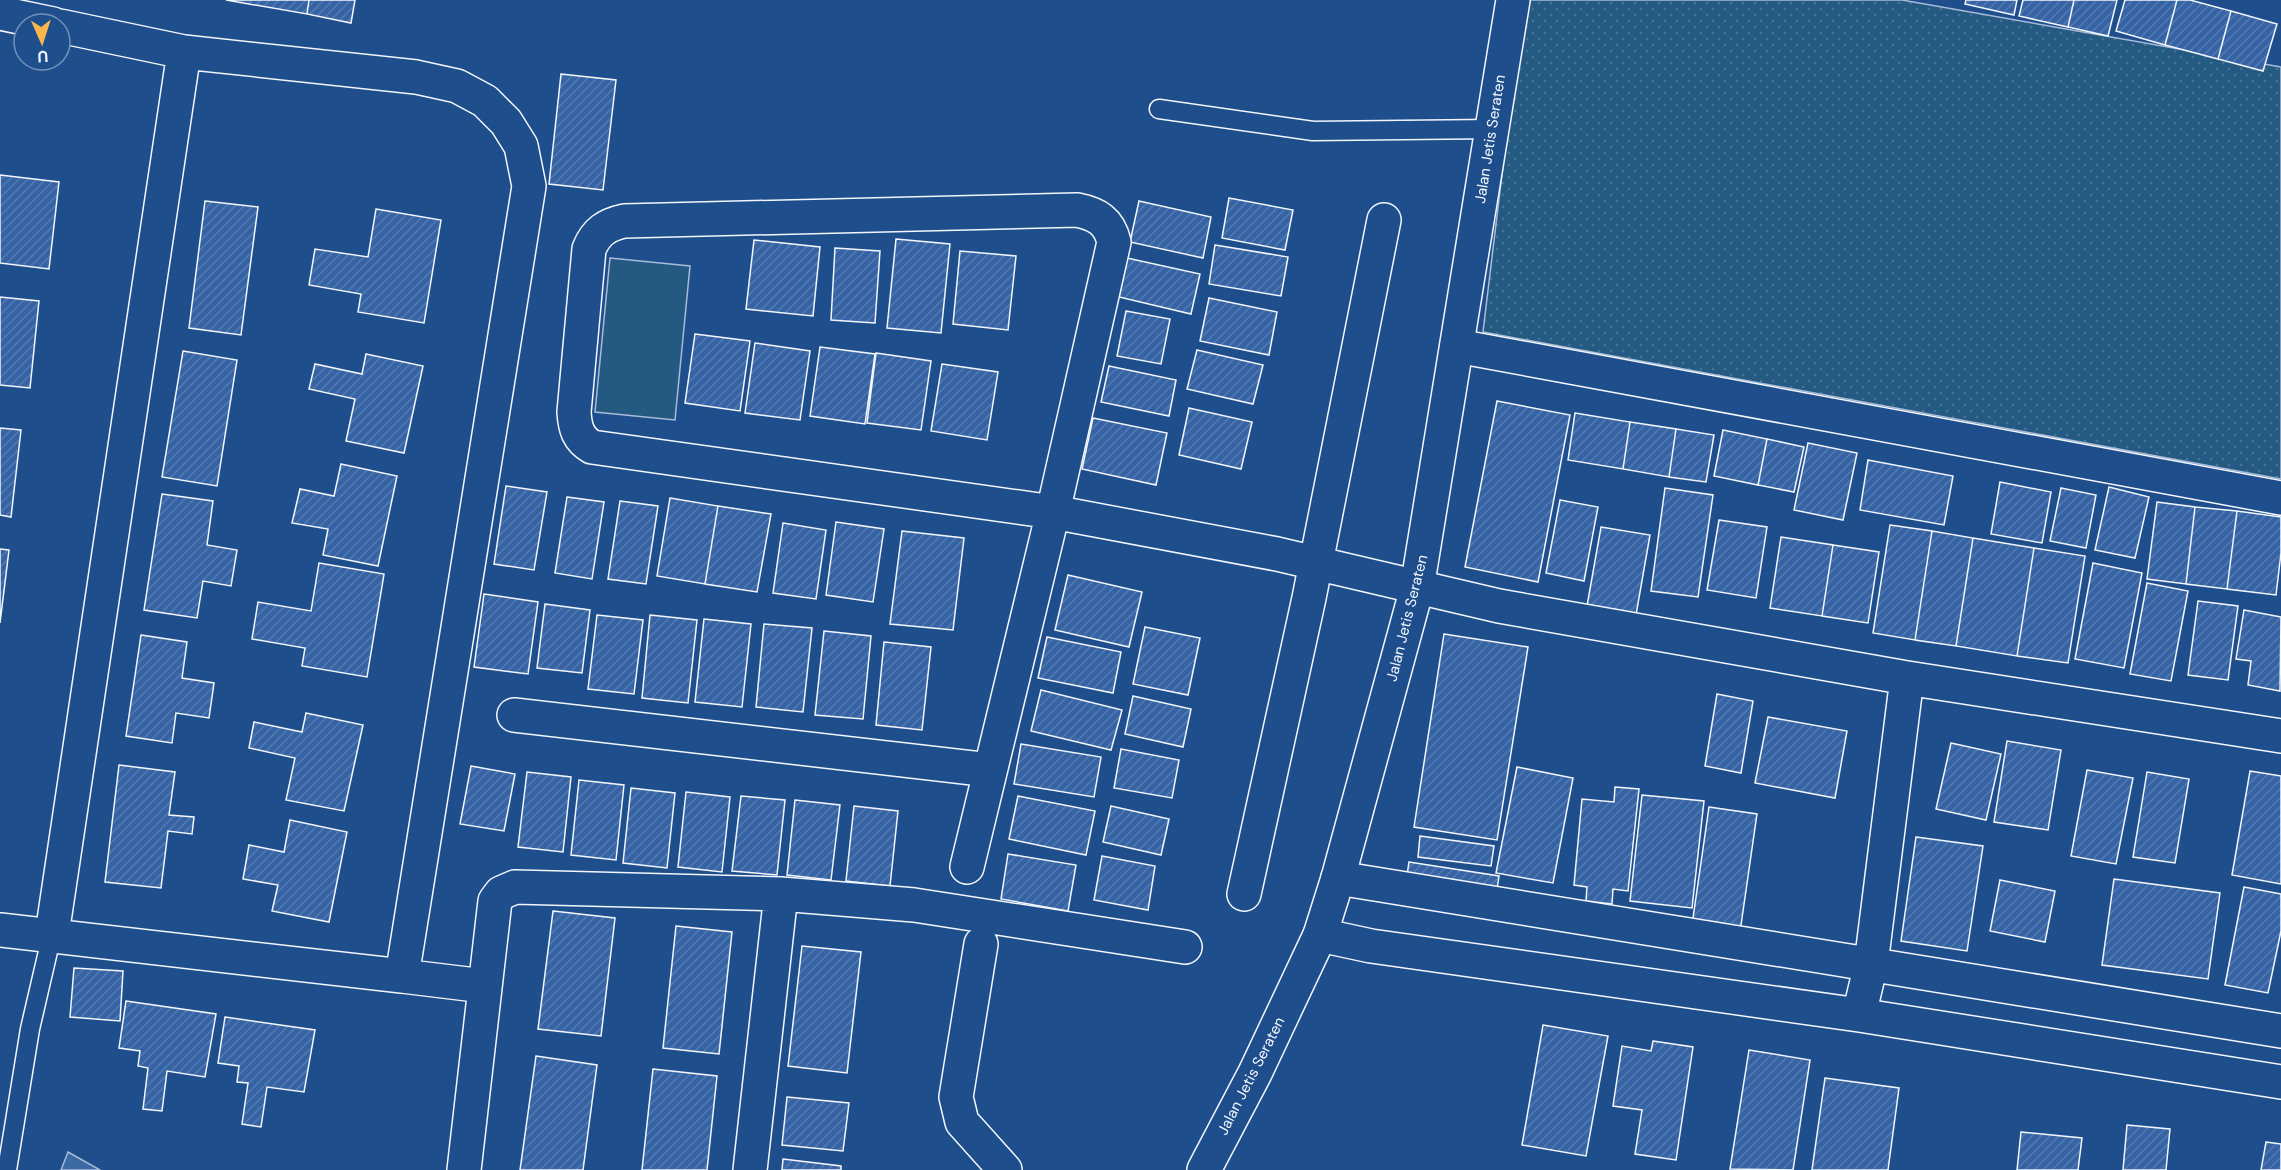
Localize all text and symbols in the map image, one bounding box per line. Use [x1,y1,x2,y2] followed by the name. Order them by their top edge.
[12,12,72,72] north arrow
[37,46,49,67] text: U
[1470,73,1510,205] street label: Jalan Jetis Seraten
[1382,552,1432,684] street label: Jalan Jetis Seraten
[1213,1014,1289,1138] street label: Jalan Jetis Seraten

